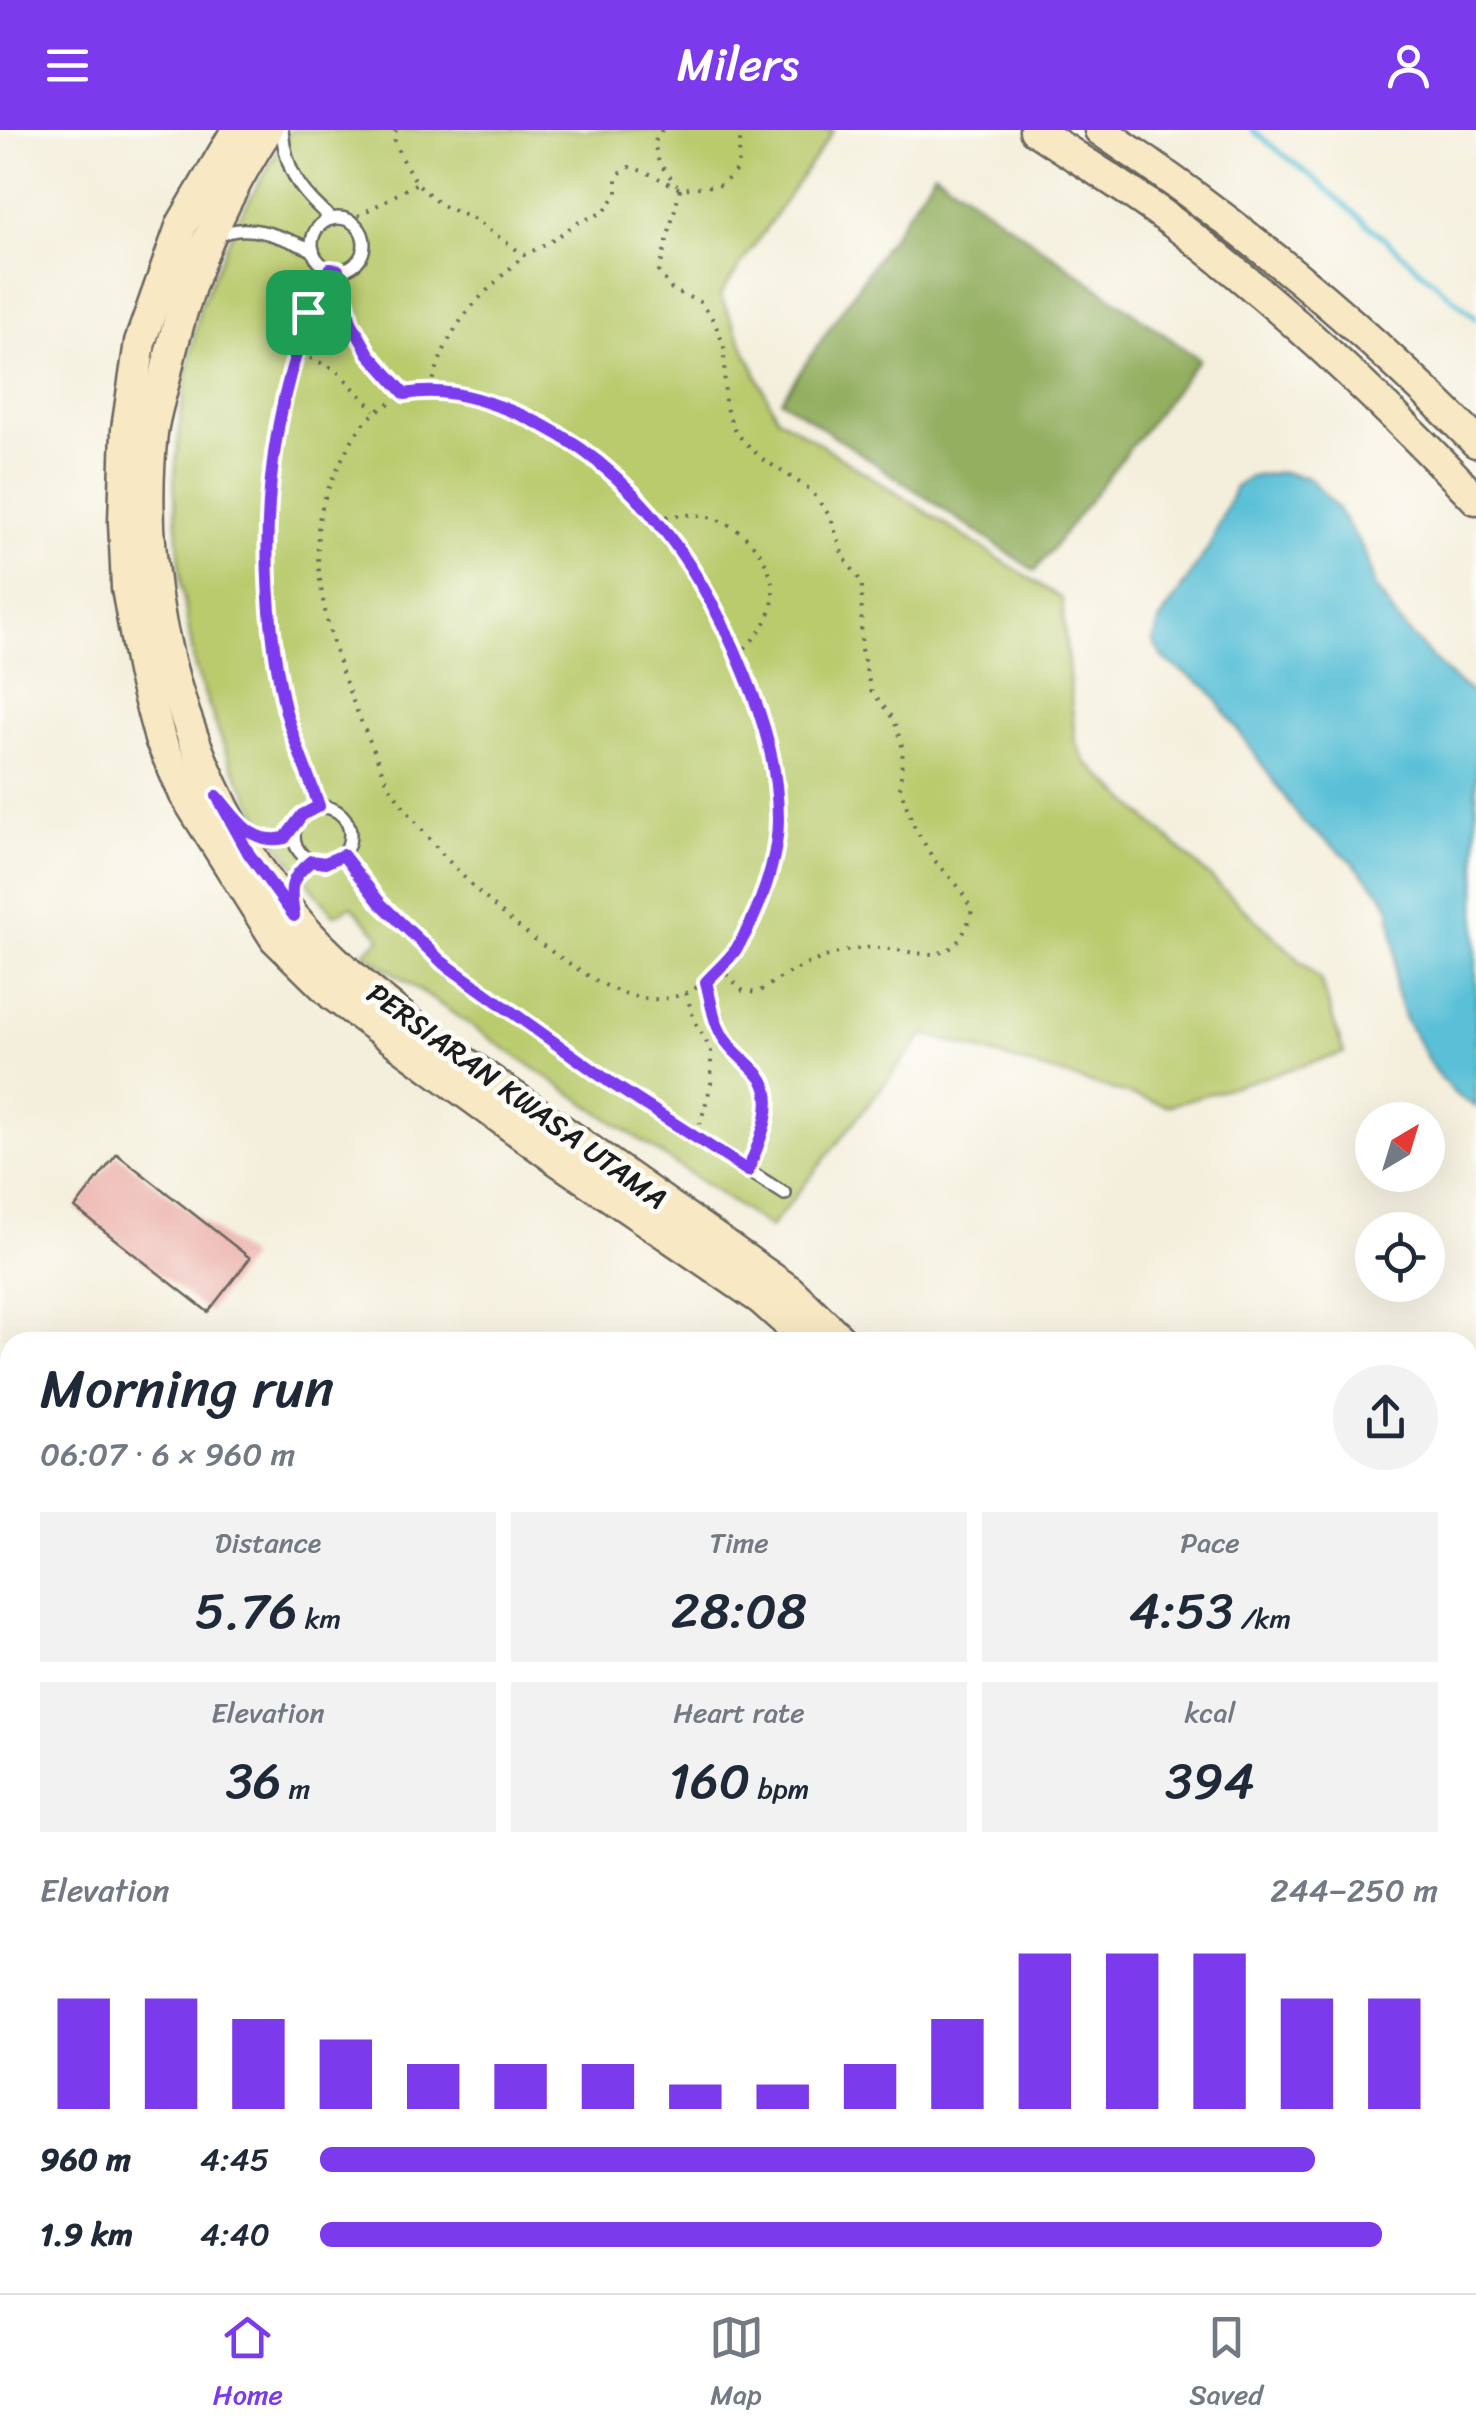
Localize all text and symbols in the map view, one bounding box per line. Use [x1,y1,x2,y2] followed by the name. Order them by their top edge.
[677,25,799,105] text: Milers
[40,38,95,93] icon: menu
[1381,38,1436,93] icon: person
[266,270,351,355] pin
[281,285,336,340] icon: arrive
[355,968,679,1224] street label: PERSIARAN KWASA UTAMA
[1355,1102,1445,1192] north arrow
[1355,1102,1445,1302] map controls
[1355,1212,1445,1302] button: locate
[40,1340,334,1437] text: Morning run
[1333,1365,1438,1470] button: share
[40,1426,295,1483] text: 06:07 · 6 × 960 m
[215,1518,321,1567] text: Distance
[709,1518,769,1567] text: Time
[1180,1518,1240,1567] text: Pace
[195,1567,297,1656] text: 5.76
[671,1567,807,1656] text: 28:08
[1129,1567,1233,1656] text: 4:53
[297,1594,341,1643] text: km
[1233,1594,1291,1643] text: /km
[211,1688,325,1737] text: Elevation
[673,1688,805,1737] text: Heart rate
[1185,1688,1235,1737] text: kcal
[226,1737,282,1826] text: 36
[669,1737,750,1826] text: 160
[1165,1737,1255,1826] text: 394
[282,1764,310,1813] text: m
[750,1764,809,1813] text: bpm
[40,1862,170,1919] text: Elevation
[1270,1862,1438,1919] text: 244–250 m
[40,2131,131,2188] text: 960 m
[200,2131,269,2188] text: 4:45
[40,2206,133,2263] text: 1.9 km
[200,2206,270,2263] text: 4:40
[213,2310,283,2419] tab: Home
[709,2310,764,2419] tab: Map
[1189,2310,1263,2419] tab: Saved

